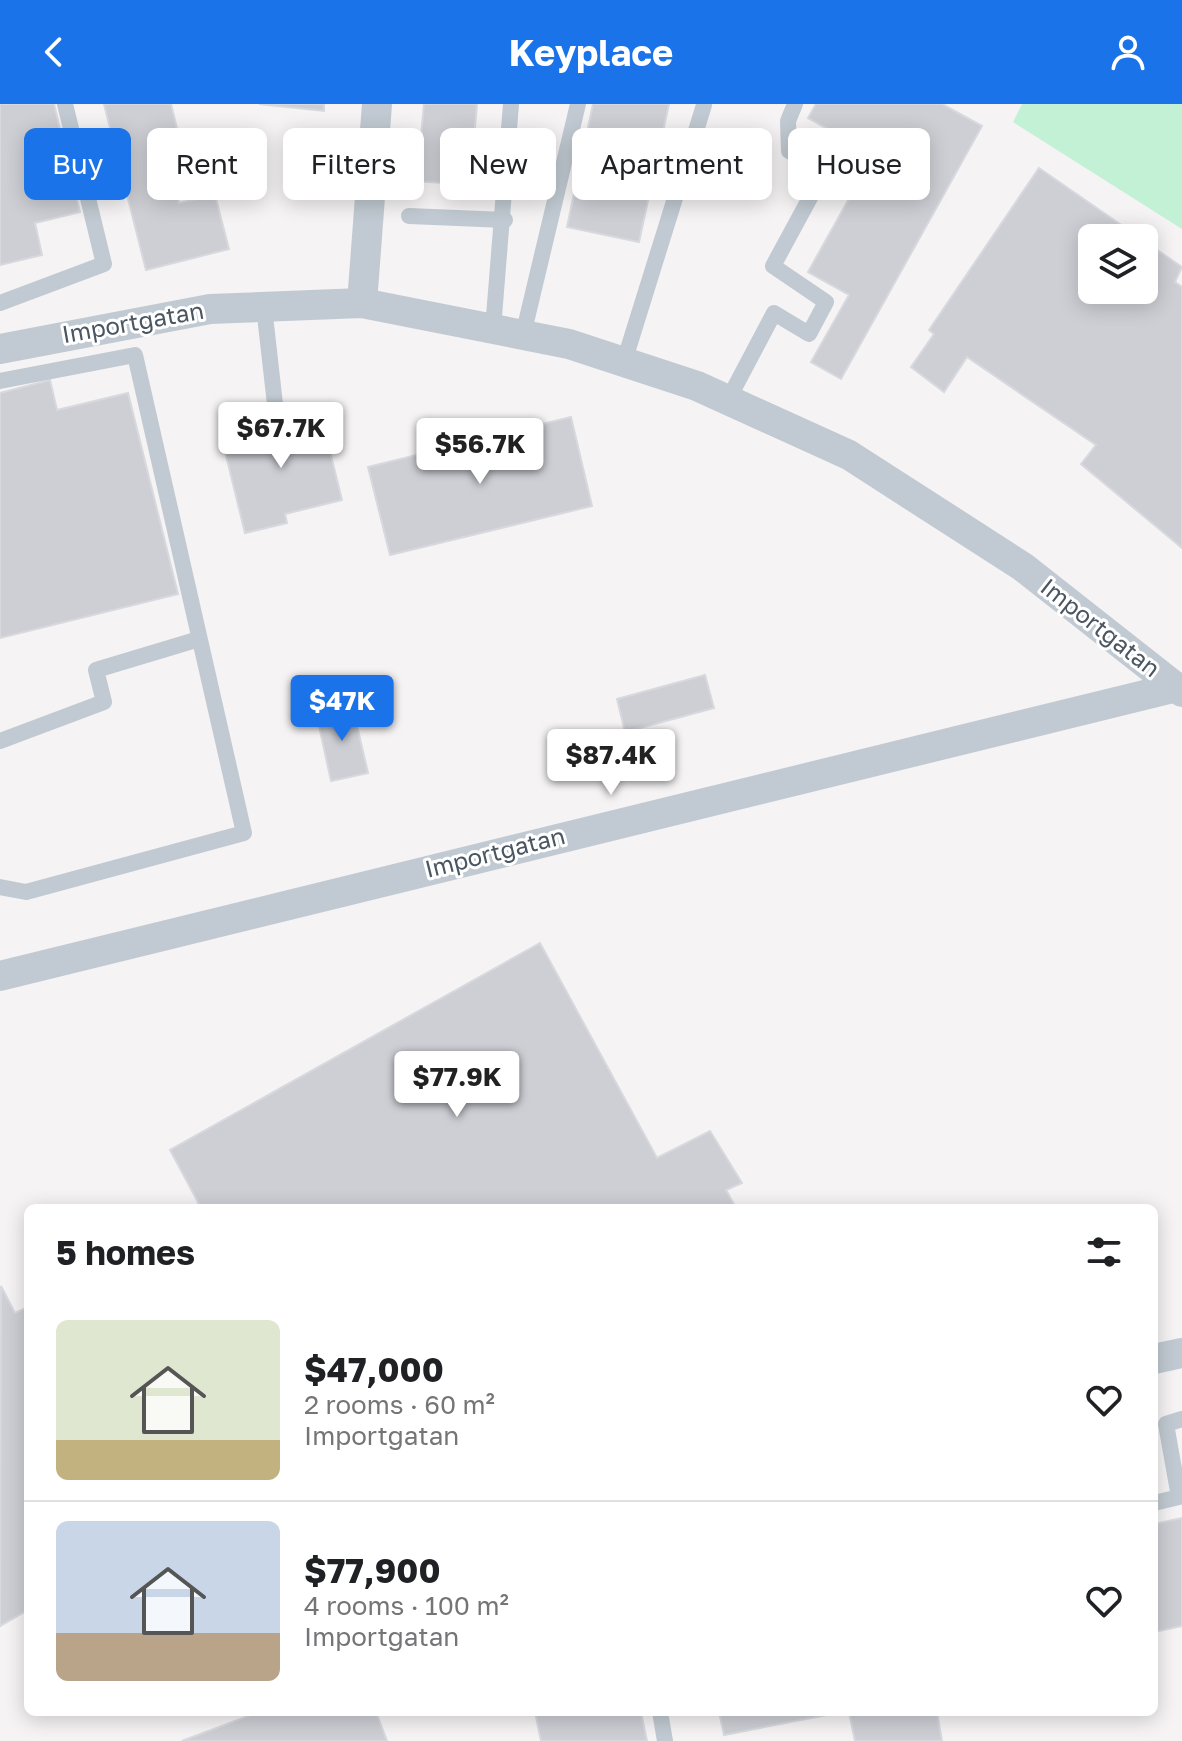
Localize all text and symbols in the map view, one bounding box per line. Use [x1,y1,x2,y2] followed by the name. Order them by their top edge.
[32,30,76,74] icon: back
[1106,30,1150,74] icon: person
[509,31,673,74] text: Keyplace
[24,128,131,200] chip: Buy
[147,128,267,200] chip: Rent
[283,128,424,200] chip: Filters
[440,128,556,200] chip: New
[572,128,772,200] chip: Apartment
[788,128,930,200] chip: House
[1078,224,1158,304] map controls
[1078,224,1158,304] button: layers
[60,295,206,348] street label: Importgatan
[216,402,346,470] pin: $67.7K
[236,412,326,443] text: $67.7K
[415,418,545,486] pin: $56.7K
[434,428,526,459] text: $56.7K
[1035,571,1166,682] street label: Importgatan
[295,675,389,743] pin: $47K
[309,685,375,716] text: $47K
[546,729,676,797] pin: $87.4K
[565,739,657,770] text: $87.4K
[422,820,568,883] street label: Importgatan
[392,1051,522,1119] pin: $77.9K
[412,1061,502,1092] text: $77.9K
[1082,1230,1126,1274] icon: filters
[56,1232,195,1272] text: 5 homes
[304,1349,444,1389] text: $47,000
[120,1352,216,1448] icon: home
[1082,1378,1126,1422] icon: heart
[304,1389,495,1420] text: 2 rooms · 60 m²
[304,1420,459,1451] text: Importgatan
[304,1550,441,1590] text: $77,900
[120,1553,216,1649] icon: home
[1082,1579,1126,1623] icon: heart
[304,1590,509,1621] text: 4 rooms · 100 m²
[304,1621,459,1652] text: Importgatan

